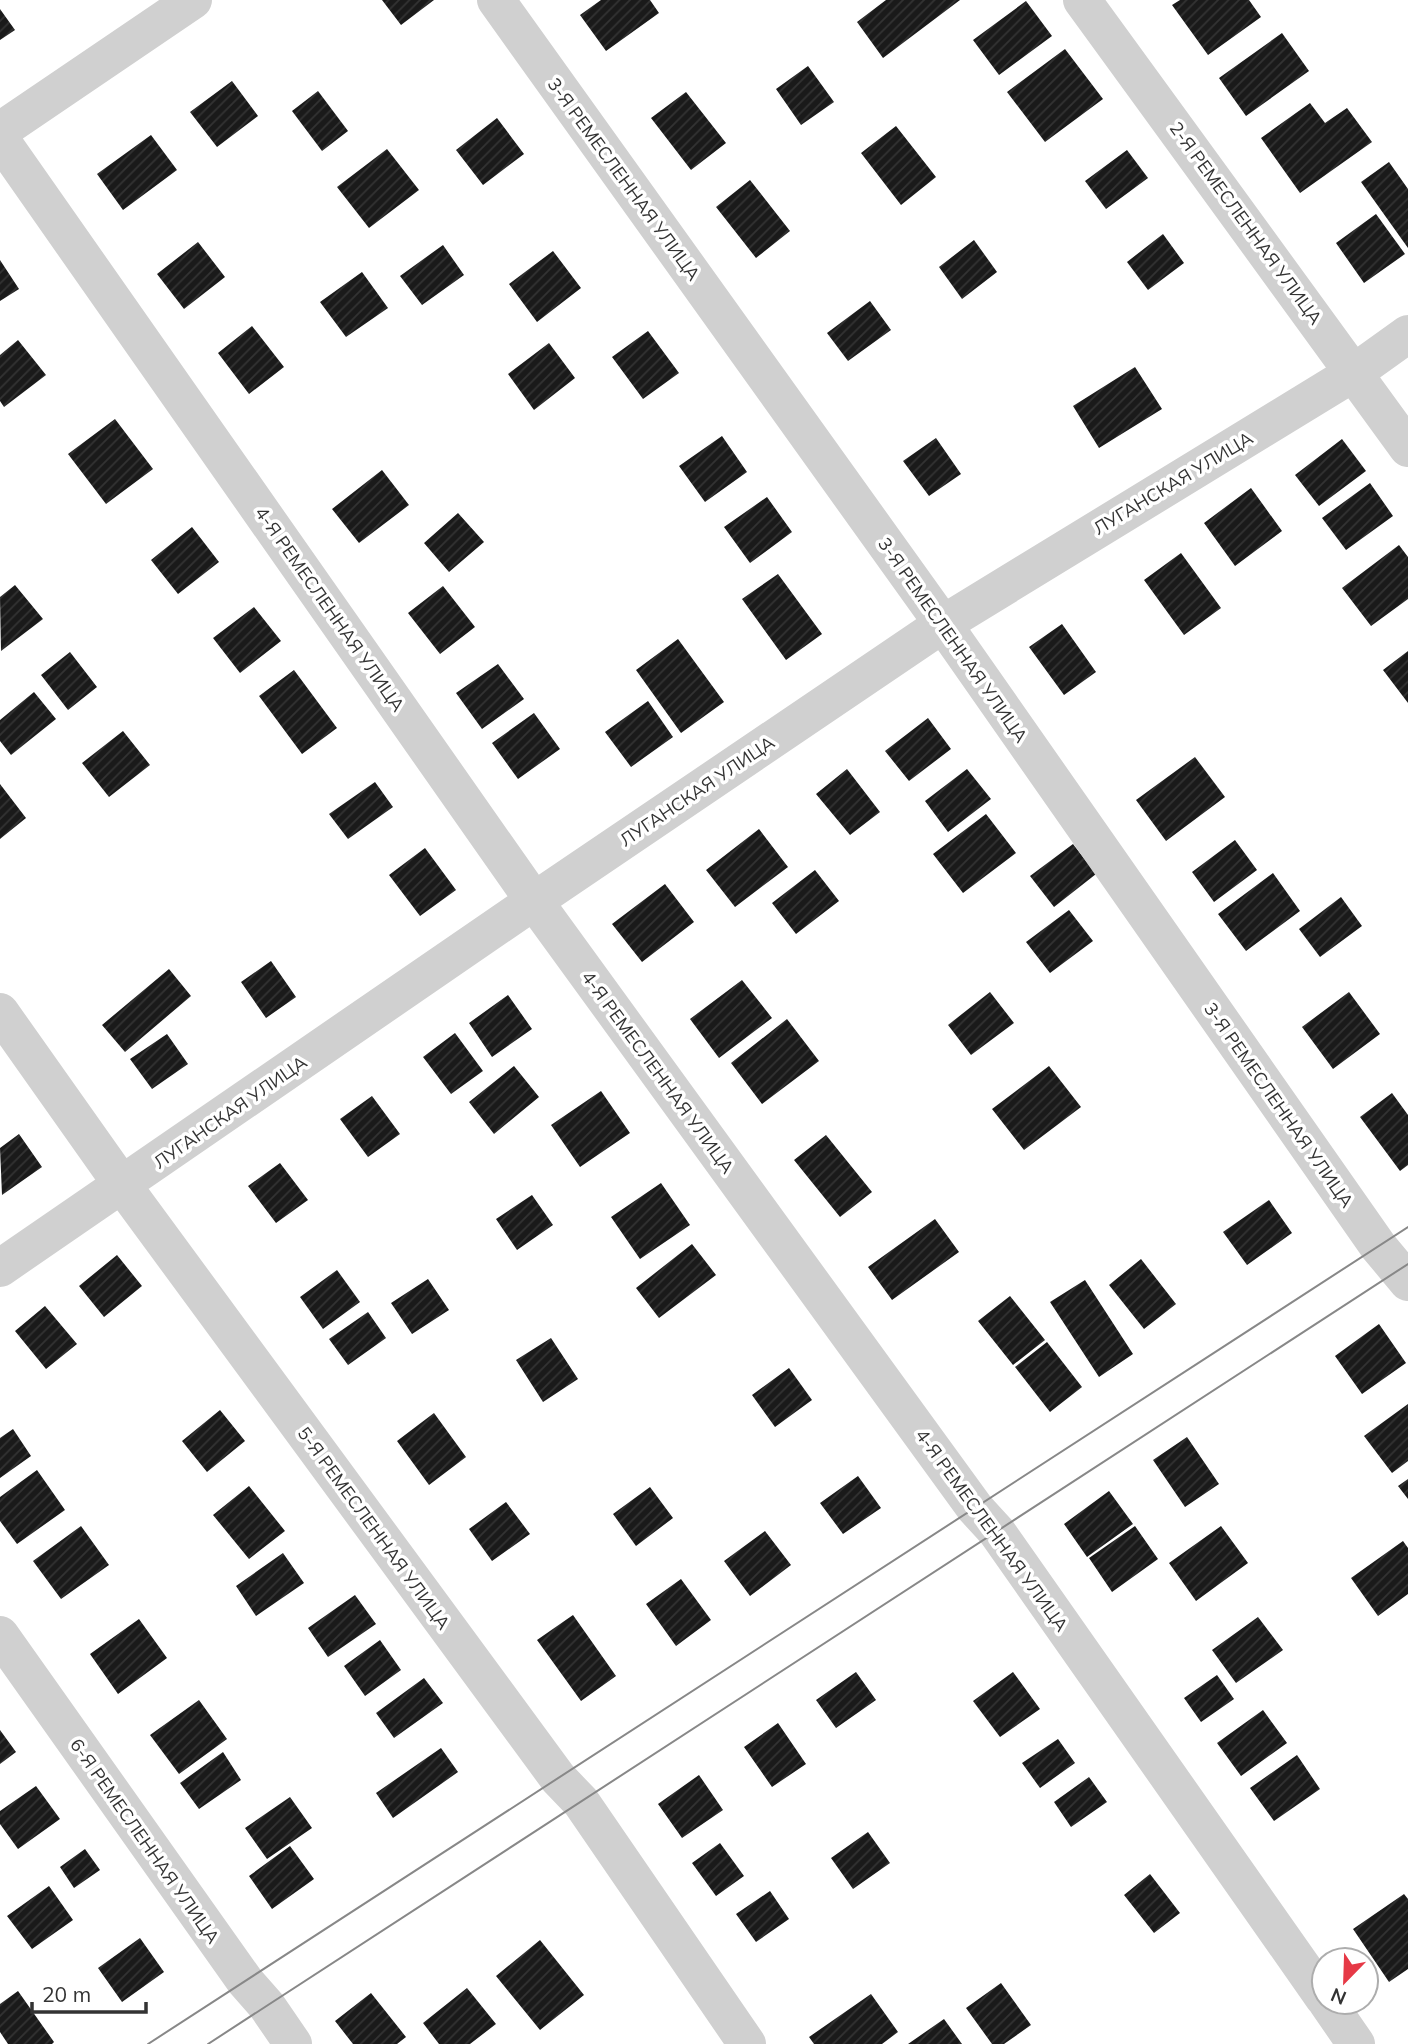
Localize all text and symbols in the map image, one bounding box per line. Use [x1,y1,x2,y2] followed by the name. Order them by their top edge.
[543,73,705,285] street label: 3-Я РЕМЕСЛЕННАЯ УЛИЦА
[1165,117,1327,329] street label: 2-Я РЕМЕСЛЕННАЯ УЛИЦА
[1089,426,1257,540] street label: ЛУГАНСКАЯ УЛИЦА
[250,502,410,716] street label: 4-Я РЕМЕСЛЕННАЯ УЛИЦА
[873,533,1033,747] street label: 3-Я РЕМЕСЛЕННАЯ УЛИЦА
[615,731,779,851] street label: ЛУГАНСКАЯ УЛИЦА
[577,966,739,1178] street label: 4-Я РЕМЕСЛЕННАЯ УЛИЦА
[1199,998,1359,1212] street label: 3-Я РЕМЕСЛЕННАЯ УЛИЦА
[149,1050,311,1174] street label: ЛУГАНСКАЯ УЛИЦА
[293,1422,455,1634] street label: 5-Я РЕМЕСЛЕННАЯ УЛИЦА
[911,1424,1073,1636] street label: 4-Я РЕМЕСЛЕННАЯ УЛИЦА
[65,1734,225,1948] street label: 6-Я РЕМЕСЛЕННАЯ УЛИЦА
[1310,1946,1380,2016] north arrow
[32,1970,145,2014] scale bar
[42,1981,91,2007] text: 20 m
[1327,1983,1350,2010] text: N

